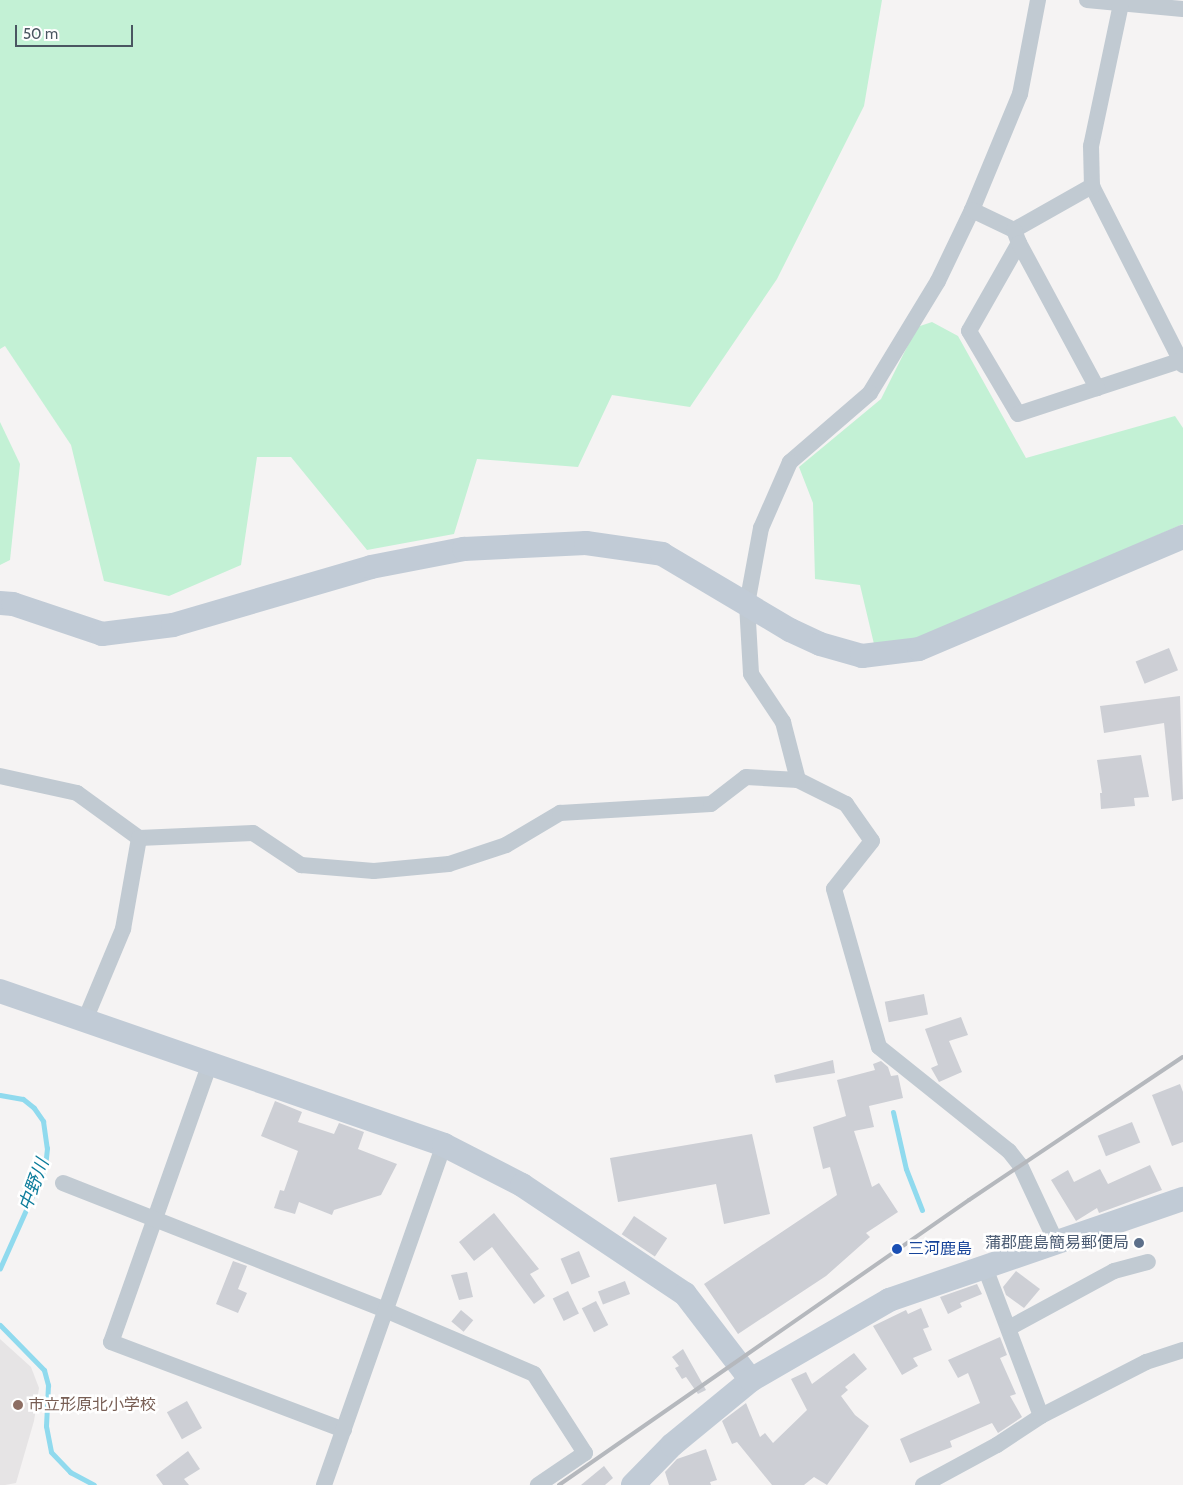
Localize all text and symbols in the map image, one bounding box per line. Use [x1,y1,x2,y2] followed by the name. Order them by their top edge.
[18,15,135,47] scale bar
[23,25,58,43] text: 50 m
[15,1156,53,1214] water label: 中野川
[985,1233,1129,1253] place label: 蒲郡鹿島簡易郵便局
[1133,1237,1145,1249] marker: 蒲郡鹿島簡易郵便局
[908,1239,972,1259] place label: 三河鹿島
[890,1242,904,1256] marker: 三河鹿島
[28,1395,156,1415] place label: 市立形原北小学校
[12,1399,24,1411] marker: 市立形原北小学校

